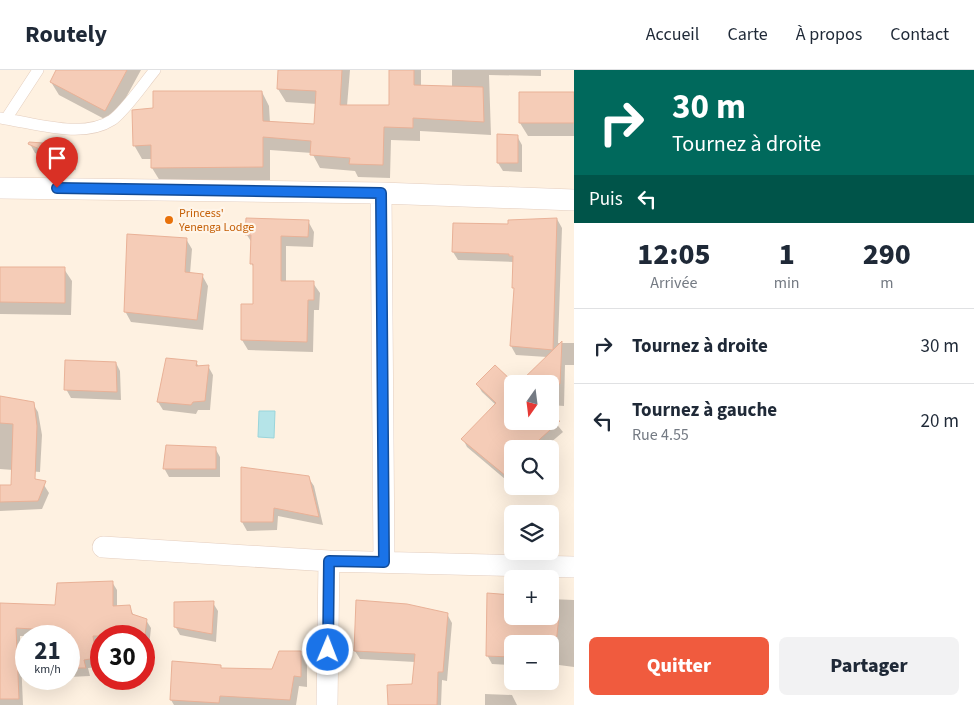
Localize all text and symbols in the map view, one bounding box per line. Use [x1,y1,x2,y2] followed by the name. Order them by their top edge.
[25,17,107,52] text: Routely
[646,22,699,47] text: Accueil
[727,22,768,47] text: Carte
[796,22,862,47] text: À propos
[890,22,949,47] text: Contact
[672,82,746,132] text: 30 m
[589,90,654,155] icon: right
[672,128,821,160] text: Tournez à droite
[36,137,78,188] pin
[43,144,71,172] icon: arrive
[633,185,661,213] icon: left
[589,186,623,213] text: Puis
[178,205,254,236] place label: Princess' Yenenga Lodge
[163,214,175,226] marker: Princess' Yenenga Lodge
[637,233,711,276] text: 12:05
[779,233,795,276] text: 1
[863,233,911,276] text: 290
[650,272,697,294] text: Arrivée
[774,272,800,294] text: min
[880,272,893,294] text: m
[589,332,617,360] icon: right
[632,333,768,360] text: Tournez à droite
[921,333,959,360] text: 30 m
[504,375,559,430] north arrow
[504,375,559,690] map controls
[632,397,777,424] text: Tournez à gauche
[589,407,617,435] icon: left
[921,408,959,435] text: 20 m
[632,424,689,446] text: Rue 4.55
[504,440,559,495] button: search
[504,505,559,560] button: layers
[504,570,559,625] button: +
[301,623,353,675] position arrow
[90,625,155,690] speed limit sign: 30
[34,633,61,669] text: 21
[504,635,559,690] button: −
[589,637,769,695] button: Quitter
[779,637,959,695] button: Partager
[34,661,61,678] text: km/h

